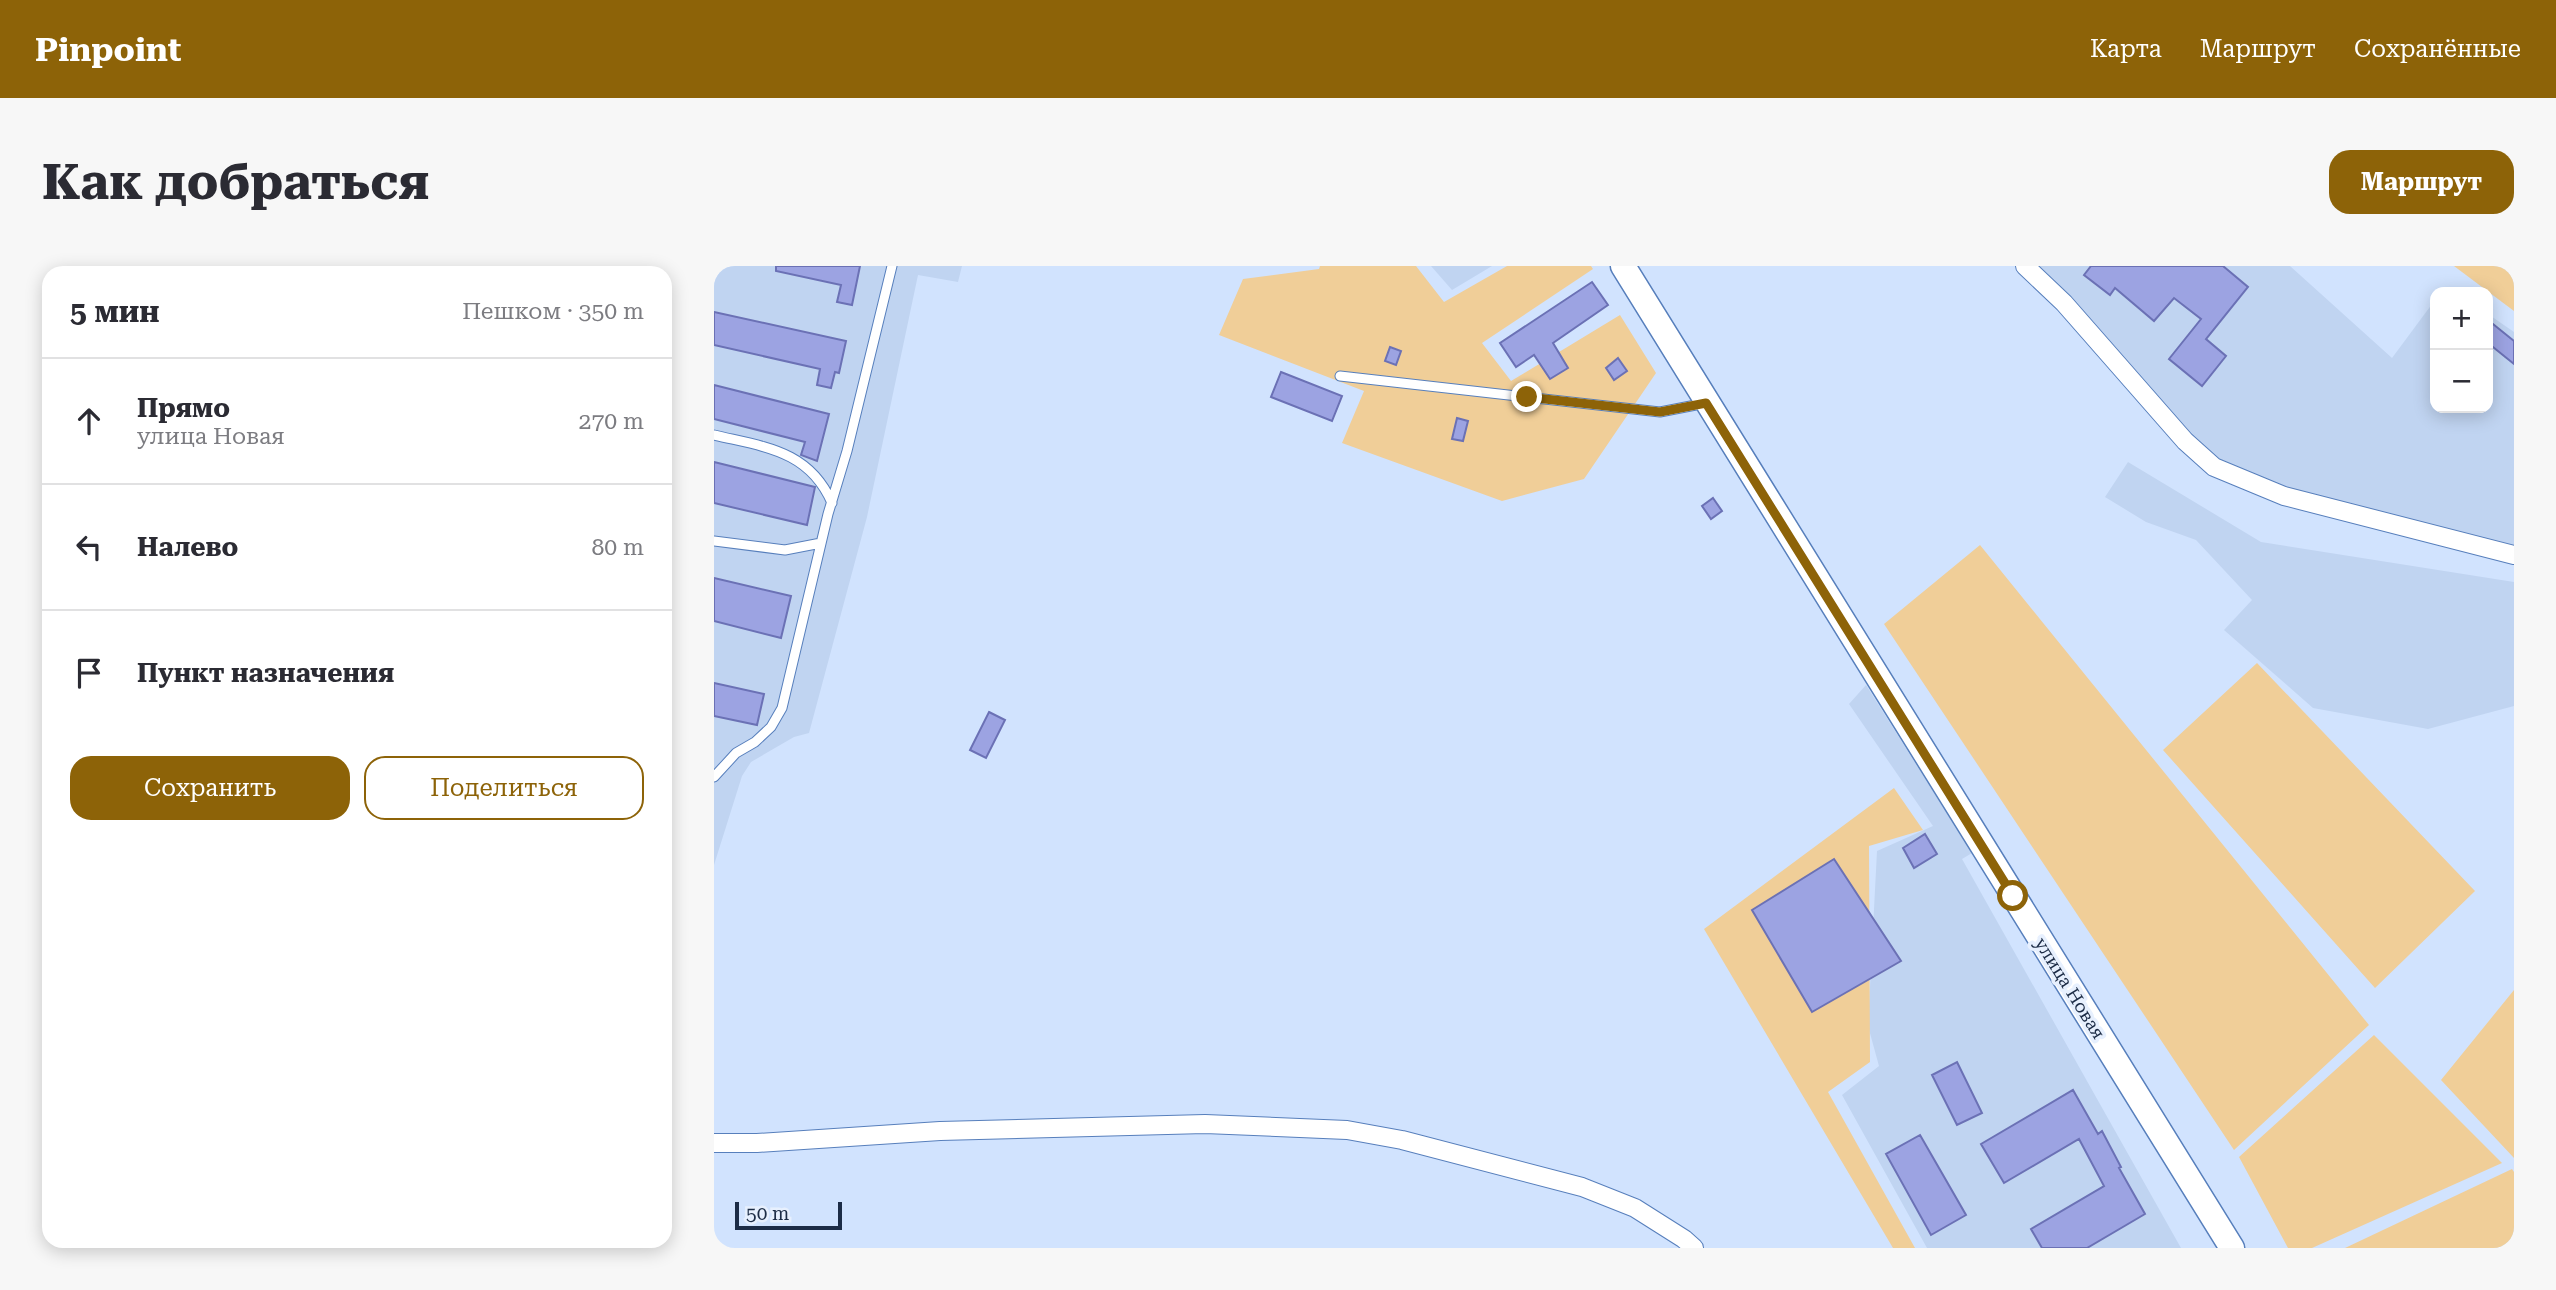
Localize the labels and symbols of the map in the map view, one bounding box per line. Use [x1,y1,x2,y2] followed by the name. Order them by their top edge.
[1511,381,1542,412] route end
[1997,880,2028,911] route start
[2030,933,2110,1043] street label: улица Новая
[735,1199,842,1231] scale bar

